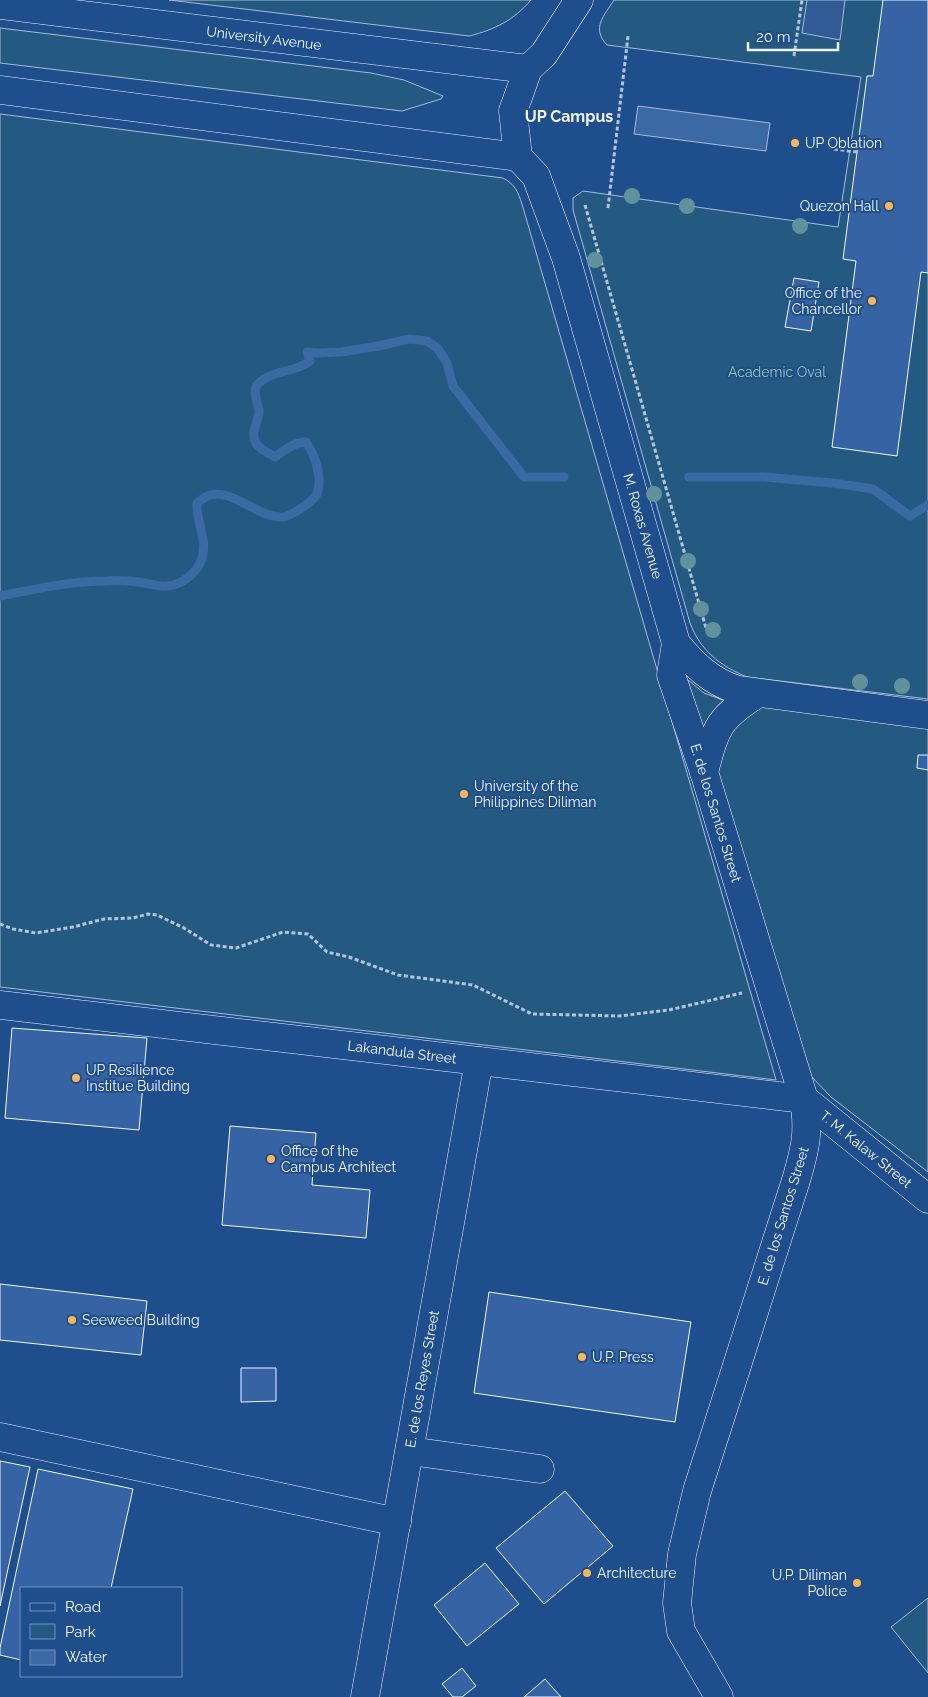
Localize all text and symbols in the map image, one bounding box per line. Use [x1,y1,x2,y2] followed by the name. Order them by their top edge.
[748,20,838,52] scale bar
[205,23,323,53] street label: University Avenue
[756,28,791,46] text: 20 m
[525,107,613,126] district label: UP Campus
[805,135,882,151] place label: UP Oblation
[789,137,801,149] marker: UP Oblation
[800,198,879,214] place label: Quezon Hall
[883,200,895,212] marker: Quezon Hall
[785,285,862,317] place label: Office of the Chancellor
[866,295,878,307] marker: Office of the Chancellor
[728,364,826,380] park label: Academic Oval
[620,471,666,581] street label: M. Roxas Avenue
[687,742,745,884] street label: E. de los Santos Street
[474,778,596,810] place label: University of the Philippines Diliman
[458,788,470,800] marker: University of the Philippines Diliman
[347,1037,458,1067] street label: Lakandula Street
[86,1062,190,1094] place label: UP Resilience Institue Building
[70,1072,82,1084] marker: UP Resilience Institue Building
[817,1107,915,1191] street label: T. M. Kalaw Street
[281,1143,396,1175] place label: Office of the Campus Architect
[754,1145,812,1287] street label: E. de los Santos Street
[265,1153,277,1165] marker: Office of the Campus Architect
[402,1309,442,1449] street label: E. de los Reyes Street
[82,1312,200,1328] place label: Seeweed Building
[66,1314,78,1326] marker: Seeweed Building
[592,1349,654,1365] place label: U.P. Press
[576,1351,588,1363] marker: U.P. Press
[597,1565,676,1581] place label: Architecture
[581,1567,593,1579] marker: Architecture
[772,1567,847,1599] place label: U.P. Diliman Police
[851,1577,863,1589] marker: U.P. Diliman Police
[20,1587,182,1677] legend
[65,1598,101,1616] text: Road
[65,1623,96,1641] text: Park
[65,1648,108,1666] text: Water

